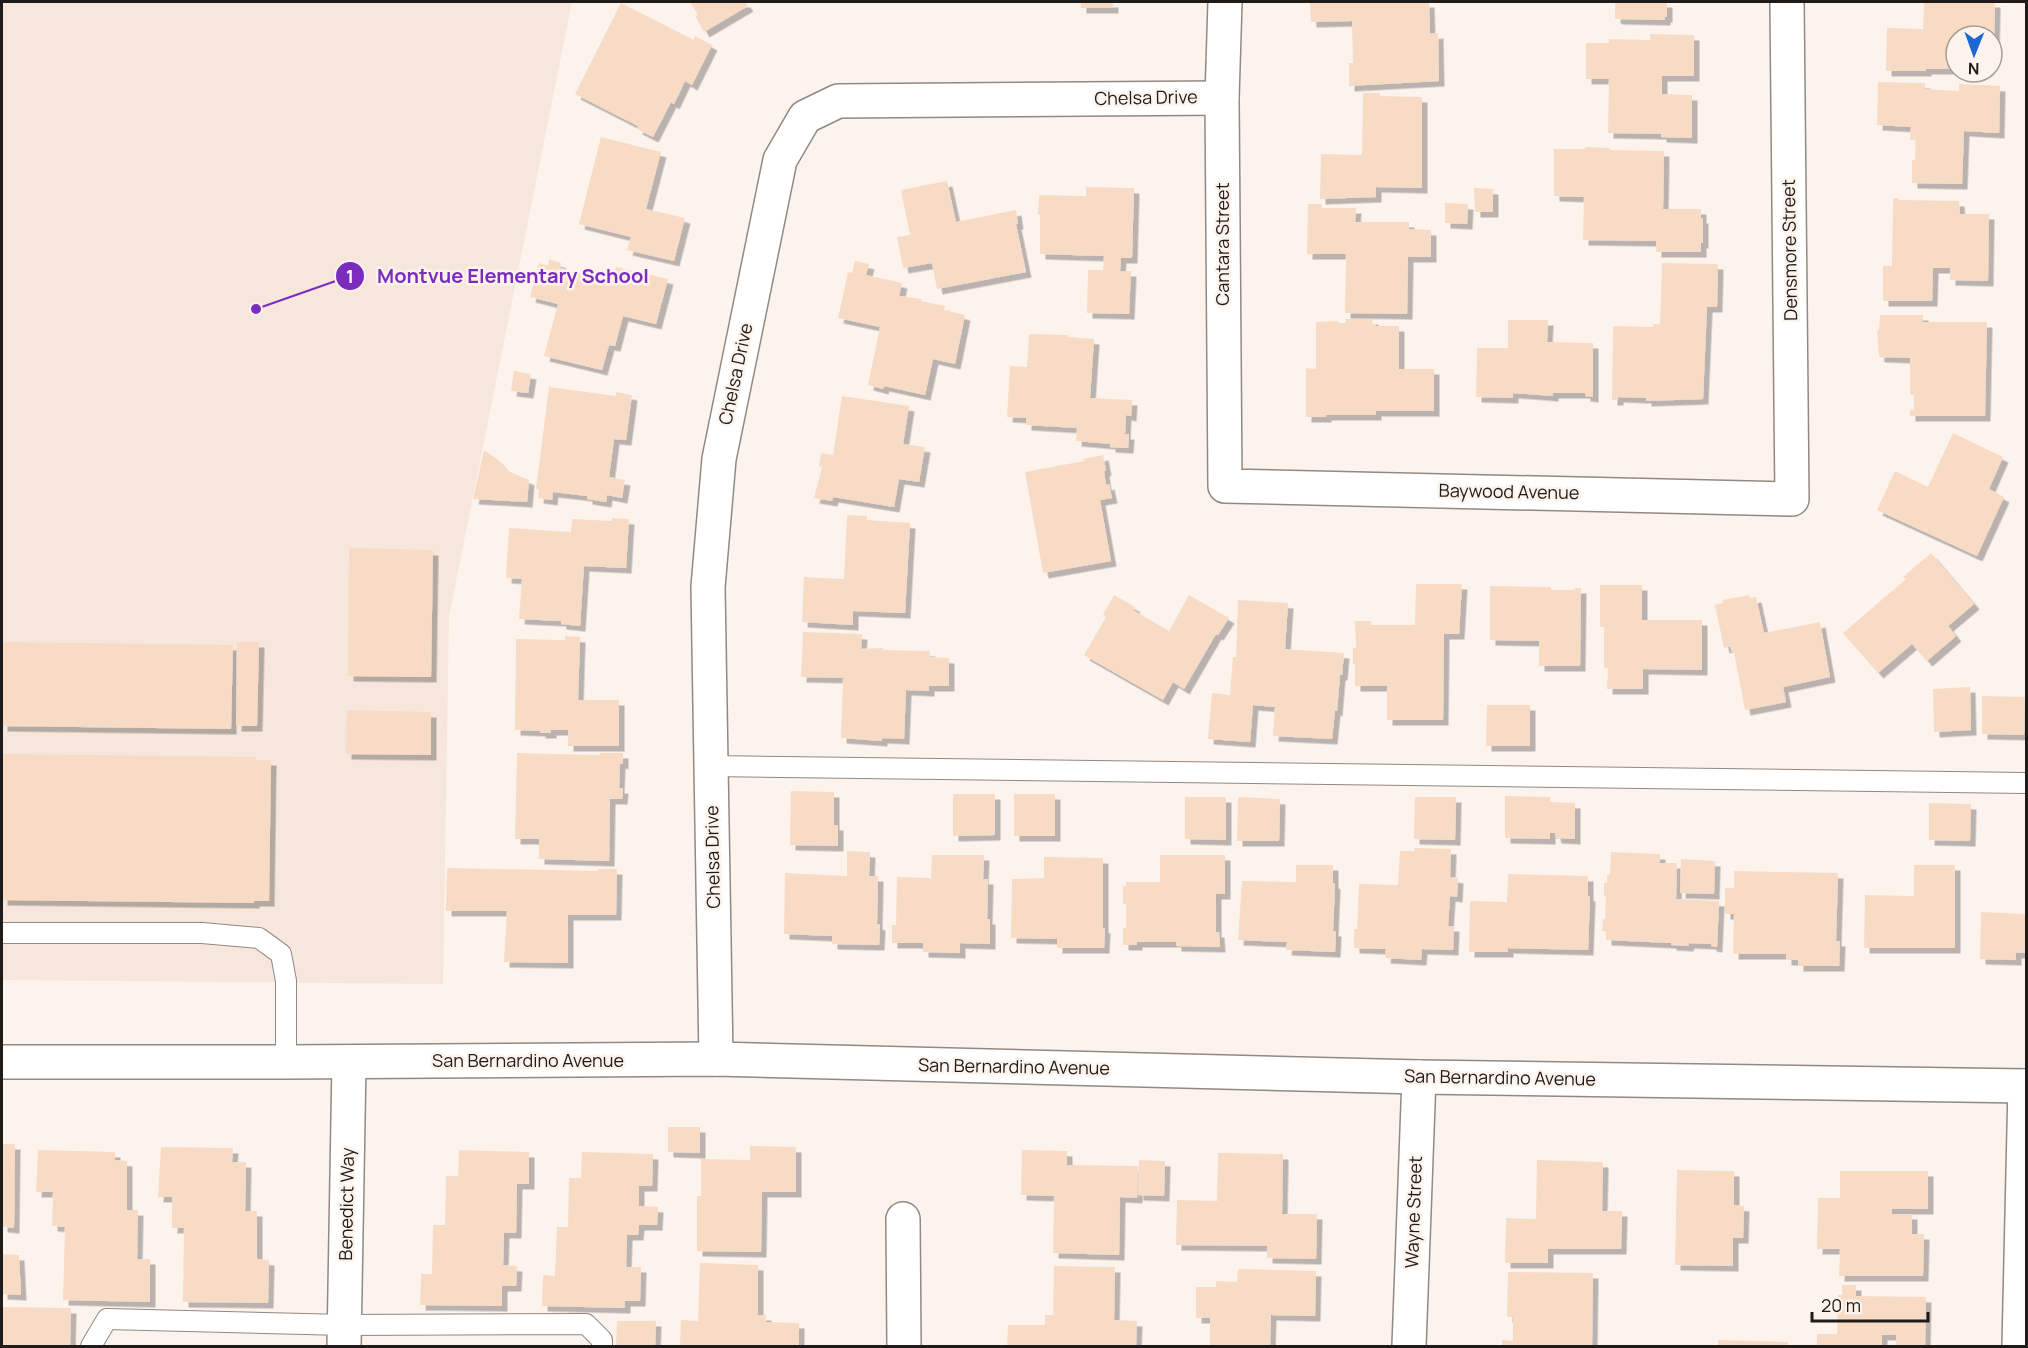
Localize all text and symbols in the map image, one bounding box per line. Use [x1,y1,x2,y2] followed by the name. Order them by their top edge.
[1944,24,2004,84] north arrow
[1968,58,1980,80] text: N
[1094,84,1198,110] street label: Chelsa Drive
[1776,179,1802,321] street label: Densmore Street
[1210,182,1234,306] street label: Cantara Street
[335,257,660,295] callout: Montvue Elementary School
[377,262,649,289] text: Montvue Elementary School
[346,264,354,288] text: 1
[713,321,758,427] street label: Chelsa Drive
[1438,478,1580,504] street label: Baywood Avenue
[699,805,725,909] street label: Chelsa Drive
[432,1048,624,1072] street label: San Bernardino Avenue
[918,1052,1110,1080] street label: San Bernardino Avenue
[1404,1063,1596,1091] street label: San Bernardino Avenue
[333,1147,359,1261] street label: Benedict Way
[1399,1155,1427,1269] street label: Wayne Street
[1812,1285,1928,1323] scale bar
[1821,1293,1861,1317] text: 20 m

